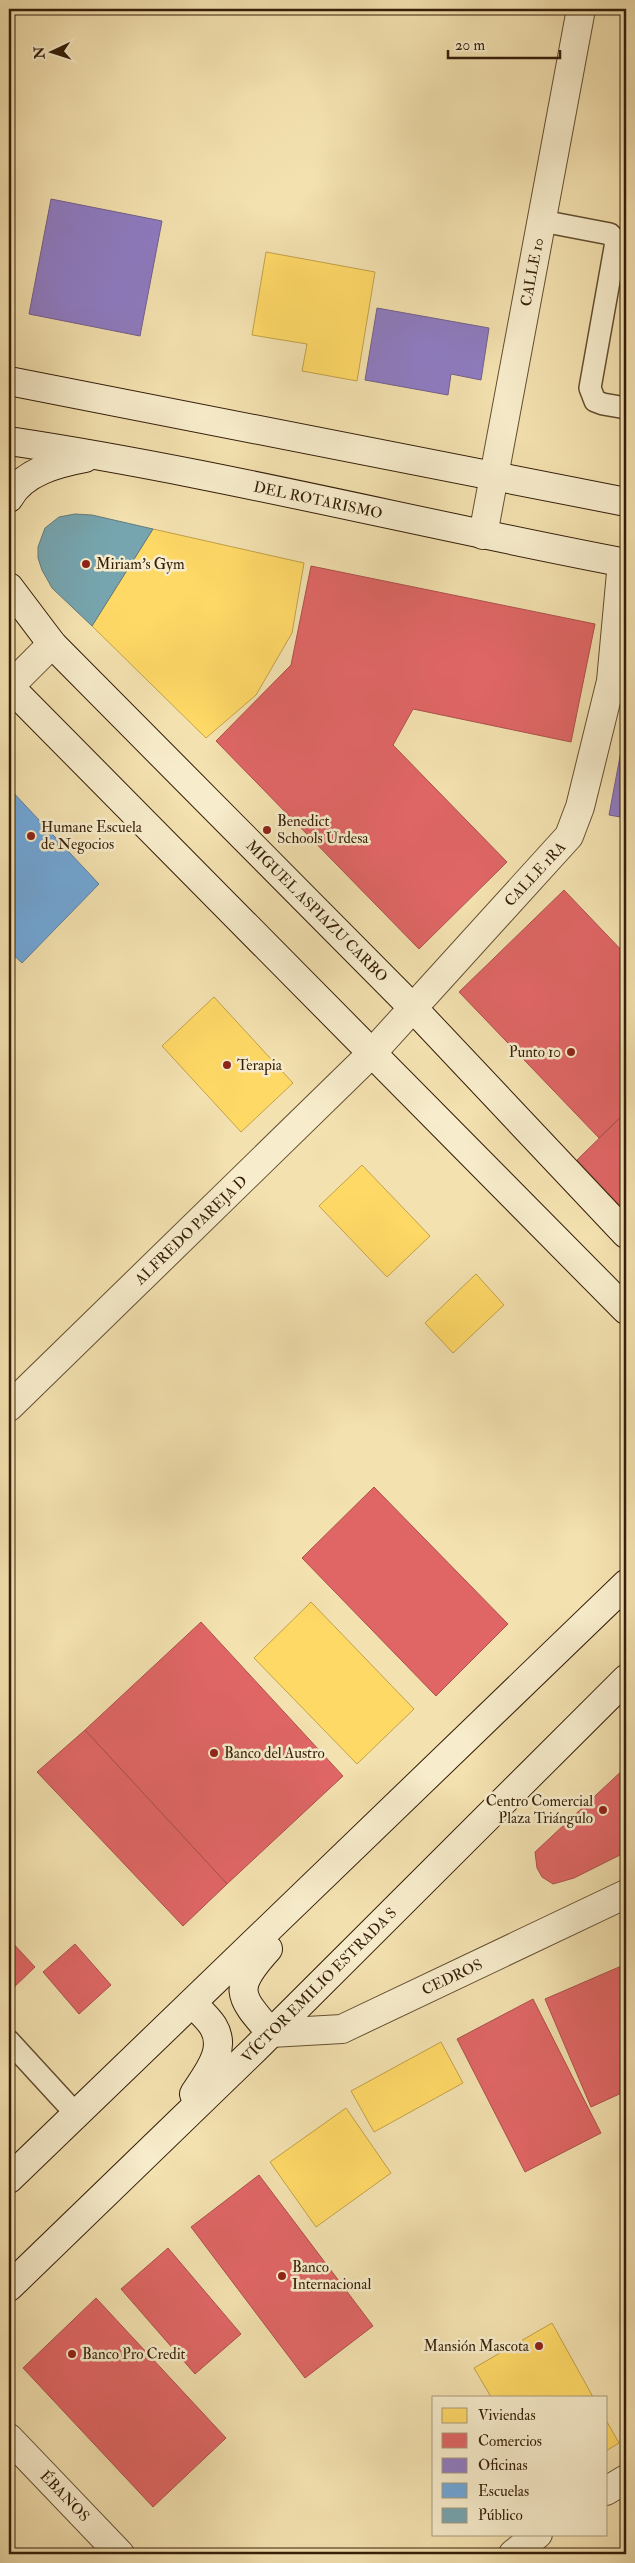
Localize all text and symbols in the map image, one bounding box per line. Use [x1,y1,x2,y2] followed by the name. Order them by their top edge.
[28,28,78,78] north arrow
[448,28,560,60] scale bar
[455,36,485,55] text: 20 m
[31,46,49,61] text: N
[517,236,548,308] street label: CALLE 10
[252,478,384,523] street label: DEL ROTARISMO
[96,555,185,574] place label: Miriam's Gym
[80,558,92,570] marker: Miriam's Gym
[277,812,369,848] place label: Benedict Schools Urdesa
[41,818,143,854] place label: Humane Escuela de Negocios
[261,824,273,836] marker: Benedict Schools Urdesa
[25,830,37,842] marker: Humane Escuela de Negocios
[242,836,392,986] street label: MIGUEL ASPIAZU CARBO
[501,838,571,911] street label: CALLE 1RA
[509,1043,561,1062] place label: Punto 10
[565,1046,577,1058] marker: Punto 10
[237,1056,283,1076] place label: Terapia
[221,1059,233,1071] marker: Terapia
[130,1172,252,1290] street label: ALFREDO PAREJA D
[224,1744,325,1763] place label: Banco del Austro
[208,1747,220,1759] marker: Banco del Austro
[486,1792,593,1828] place label: Centro Comercial Plaza Triángulo
[597,1804,609,1816] marker: Centro Comercial Plaza Triángulo
[237,1903,401,2067] street label: VÍCTOR EMILIO ESTRADA S
[419,1955,486,2000] street label: CEDROS
[292,2258,371,2294] place label: Banco Internacional
[276,2270,288,2282] marker: Banco Internacional
[424,2337,530,2356] place label: Mansión Mascota
[533,2340,545,2352] marker: Mansión Mascota
[82,2345,186,2364] place label: Banco Pro Credit
[66,2348,78,2360] marker: Banco Pro Credit
[432,2396,608,2536] legend
[478,2406,536,2425] text: Viviendas
[478,2432,542,2451] text: Comercios
[478,2456,528,2475] text: Oficinas
[36,2465,95,2526] street label: ÉBANOS
[478,2482,529,2501] text: Escuelas
[478,2506,523,2525] text: Público

